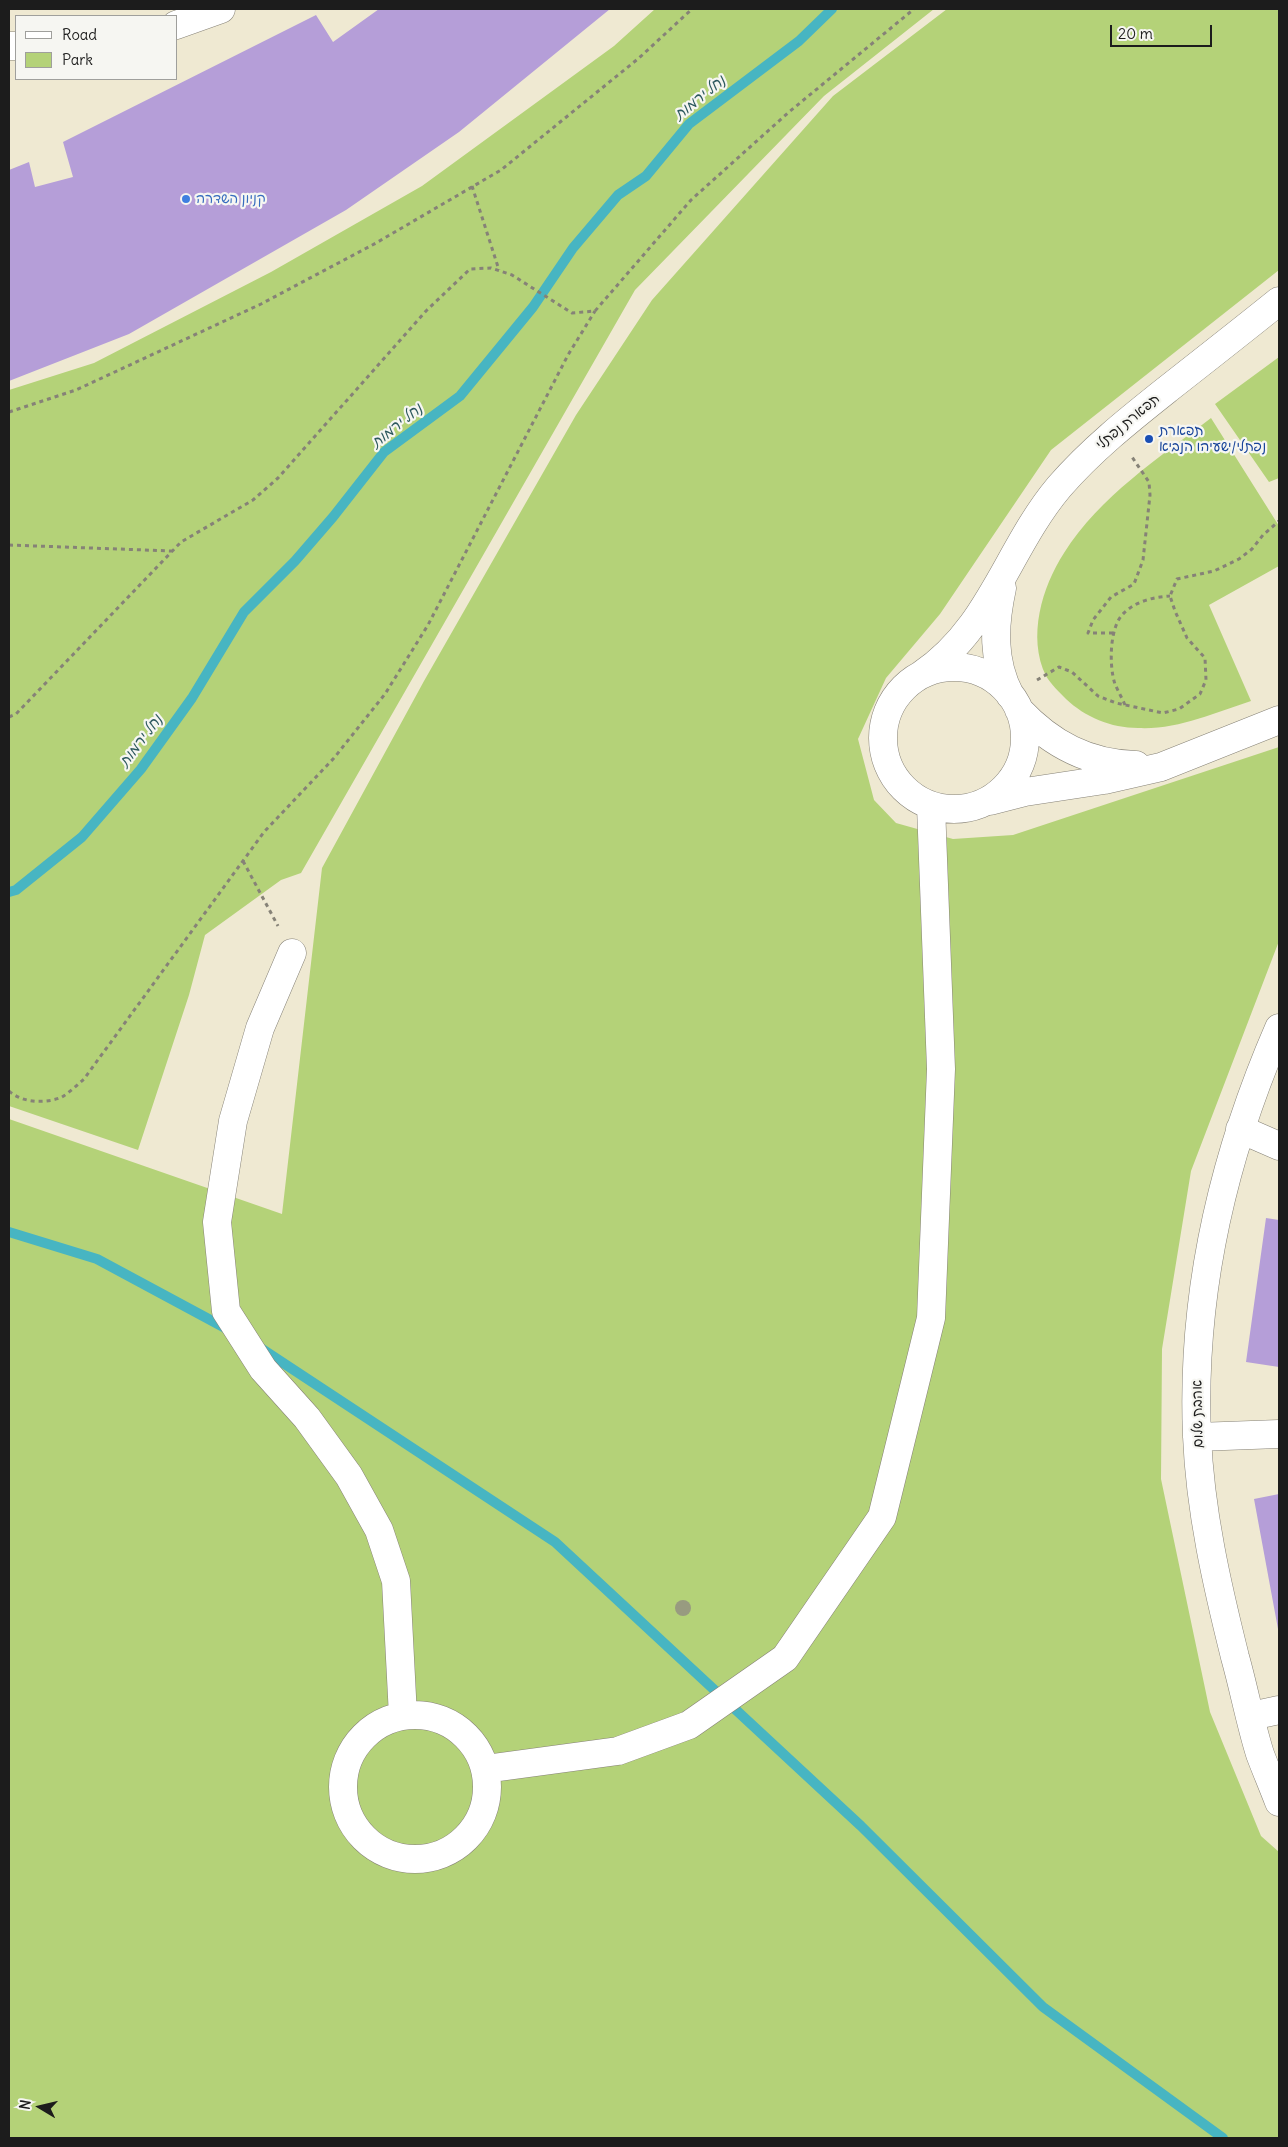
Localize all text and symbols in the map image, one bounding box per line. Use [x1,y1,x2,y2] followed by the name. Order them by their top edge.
[15,15,178,80] legend
[1113,15,1216,47] scale bar
[1118,24,1153,43] text: 20 m
[62,25,97,44] text: Road
[62,50,93,69] text: Park
[671,72,729,124] water label: נחל ירמות
[196,191,266,207] place label: קניון השדרה
[180,193,192,205] marker: קניון השדרה
[1093,391,1163,453] street label: תפארת נפתלי
[368,400,426,452] water label: נחל ירמות
[1159,423,1266,456] place label: תפארת נפתלי/ישעיהו הנביא
[1143,433,1155,445] marker: תפארת נפתלי/ישעיהו הנביא
[116,711,166,771] water label: נחל ירמות
[1189,1380,1207,1448] street label: אהבת שלום
[15,2082,65,2132] north arrow
[16,2098,35,2111] text: N

